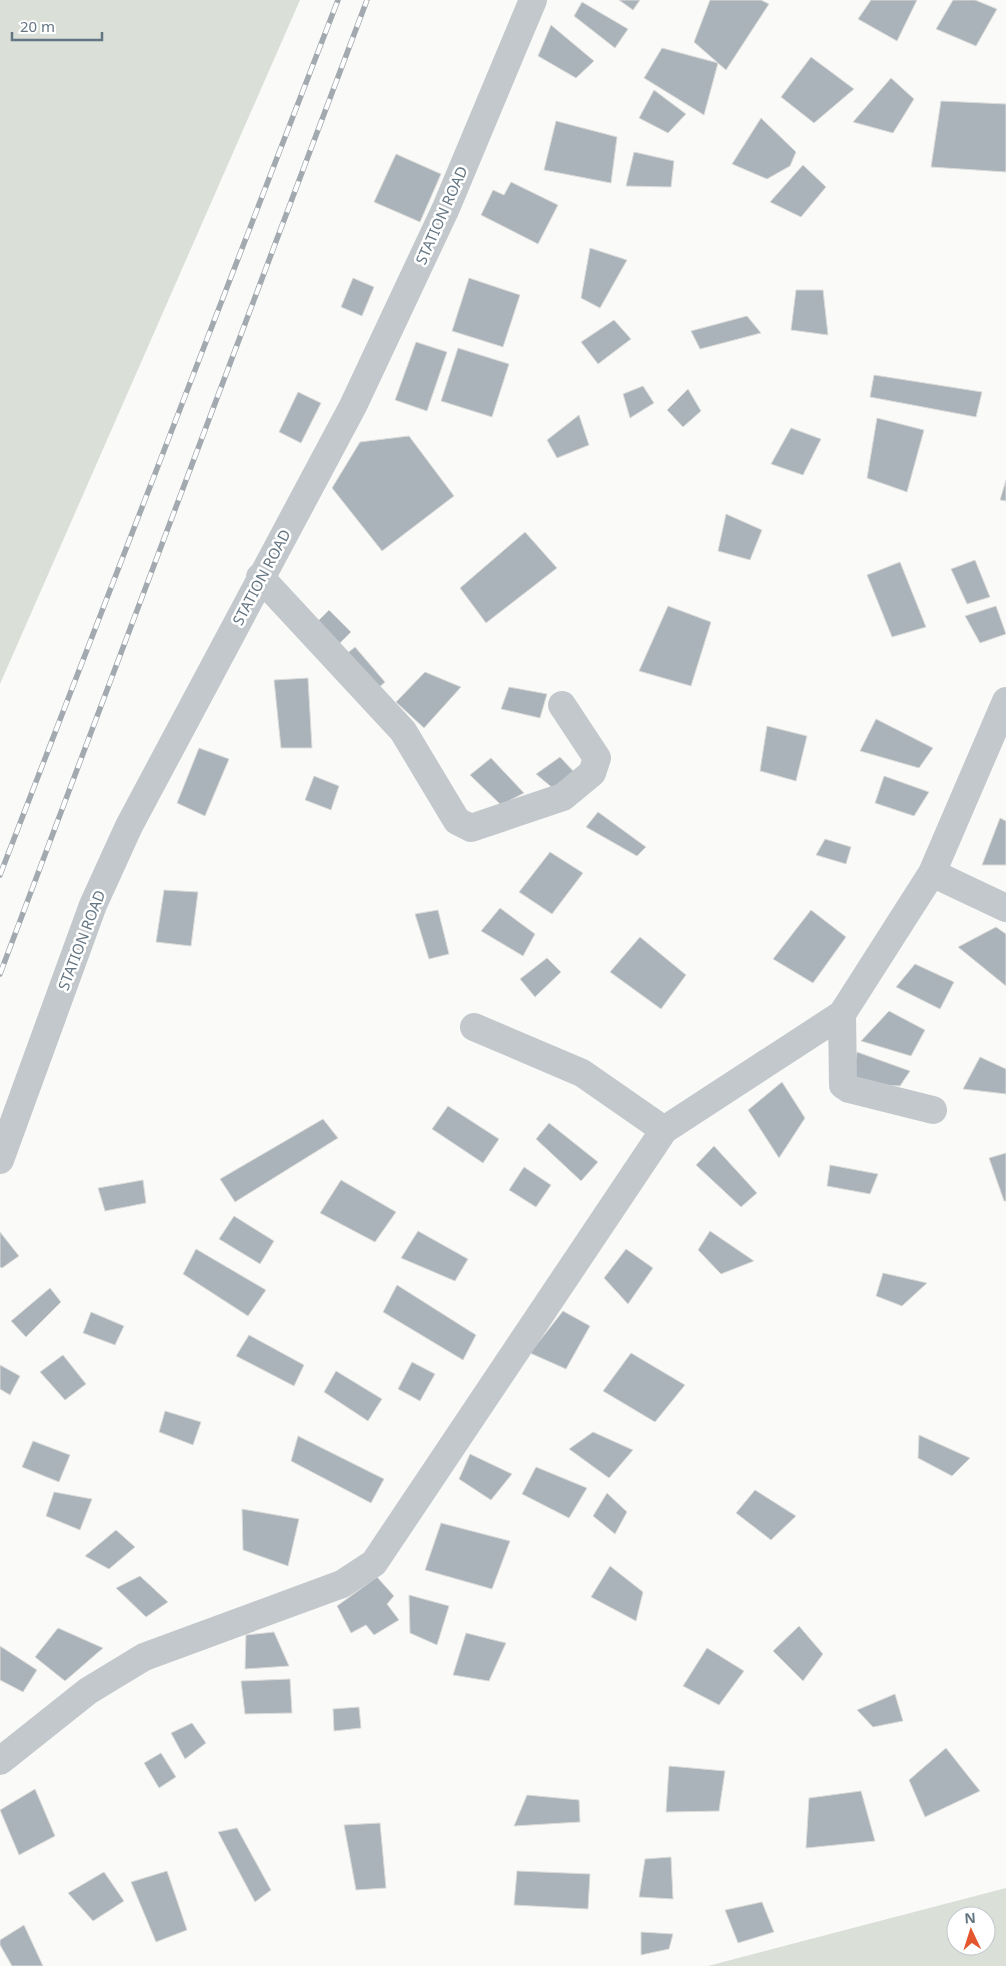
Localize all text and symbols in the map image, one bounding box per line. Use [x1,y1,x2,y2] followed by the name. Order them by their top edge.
[12,10,102,42] scale bar
[20,16,55,36] text: 20 m
[410,163,472,267] street label: STATION ROAD
[227,526,295,628] street label: STATION ROAD
[53,887,109,993] street label: STATION ROAD
[946,1906,996,1956] north arrow
[964,1908,976,1927] text: N

